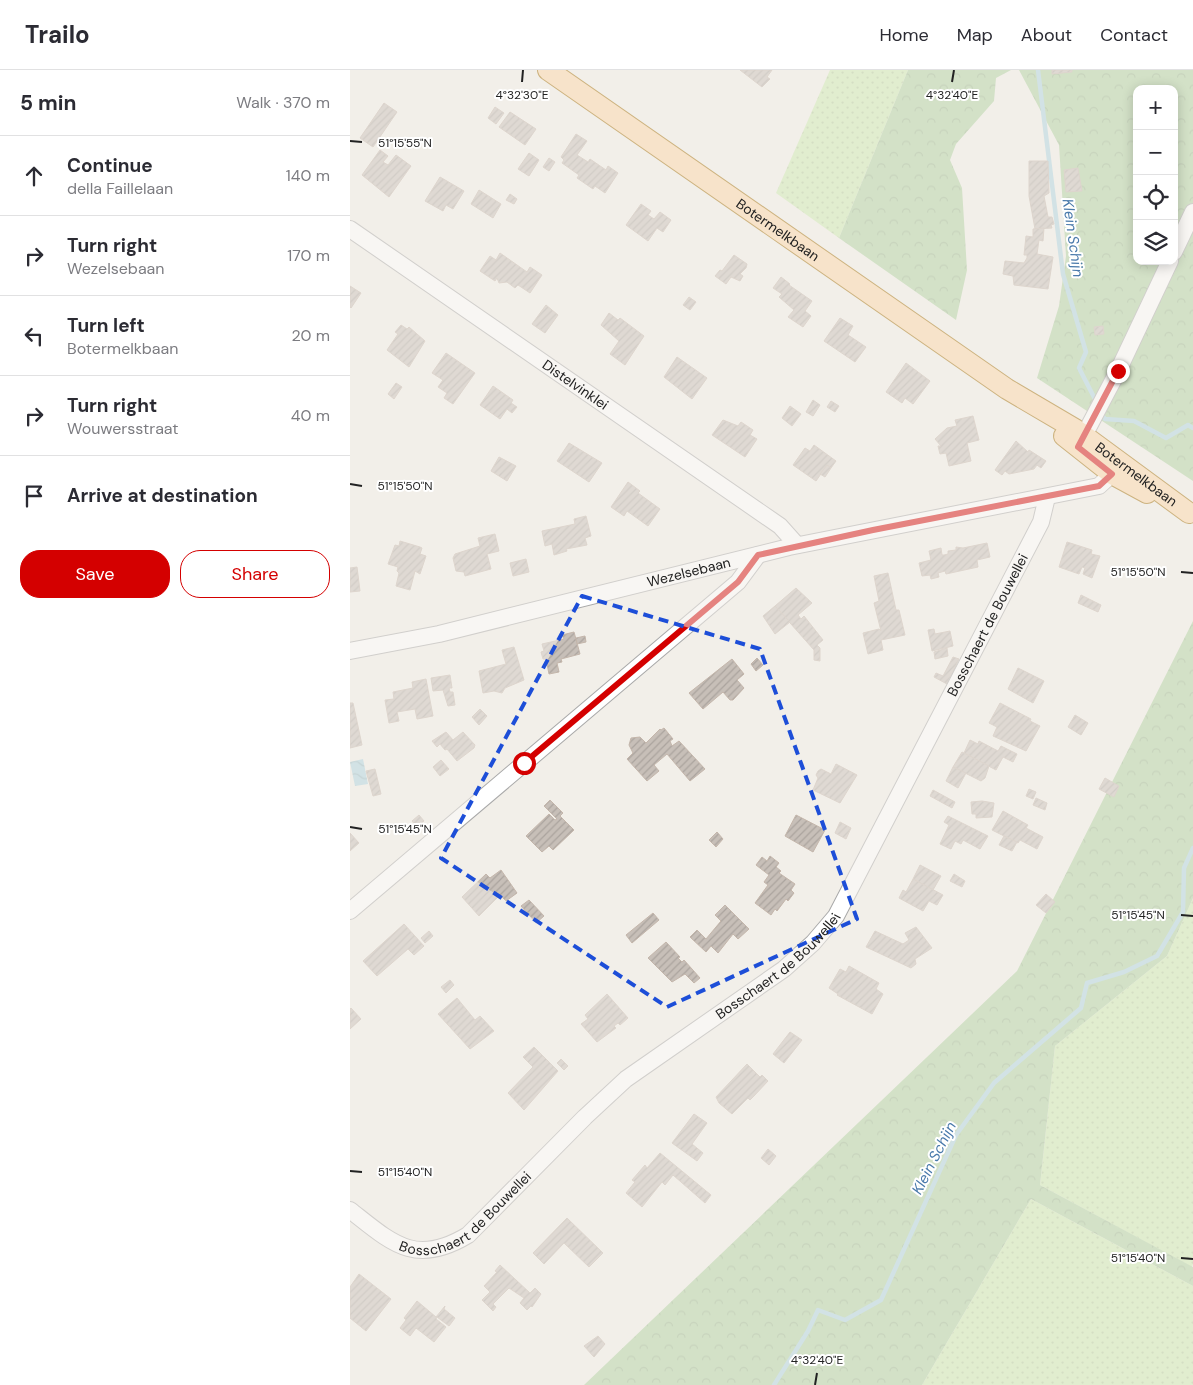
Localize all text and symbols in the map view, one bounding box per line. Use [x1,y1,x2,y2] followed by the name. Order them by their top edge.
[25,19,90,50] text: Trailo
[879,23,929,47] text: Home
[957,23,993,47] text: Map
[1021,23,1072,47] text: About
[1100,23,1168,47] text: Contact
[1133,85,1178,265] map controls
[1133,85,1178,130] button: +
[496,87,549,103] text: 4°32'30"E
[926,87,978,103] text: 4°32'40"E
[20,89,76,117] text: 5 min
[236,92,330,113] text: Walk · 370 m
[1133,130,1178,175] button: −
[378,135,432,151] text: 51°15'55"N
[67,153,153,178] text: Continue
[20,162,48,190] icon: ahead
[286,165,330,186] text: 140 m
[1133,175,1178,220] button: locate
[67,178,173,199] text: della Faillelaan
[733,195,823,265] street label: Botermelkbaan
[1058,197,1088,279] water label: Klein Schijn
[1133,220,1178,265] button: layers
[67,233,157,258] text: Turn right
[20,242,48,270] icon: right
[287,245,330,266] text: 170 m
[67,258,164,279] text: Wezelsebaan
[67,313,145,338] text: Turn left
[20,322,48,350] icon: left
[291,325,330,346] text: 20 m
[67,338,178,359] text: Botermelkbaan
[539,356,612,414] street label: Distelvinklei
[1107,360,1130,383] route end
[67,393,157,418] text: Turn right
[20,402,48,430] icon: right
[291,405,330,426] text: 40 m
[67,418,179,439] text: Wouwersstraat
[1092,438,1181,510] street label: Botermelkbaan
[378,478,432,494] text: 51°15'50"N
[20,482,48,510] icon: arrive
[67,483,258,508] text: Arrive at destination
[20,550,170,598] button: Save
[180,550,330,598] button: Share
[943,551,1032,699] street label: Bosschaert de Bouwellei
[645,553,732,591] street label: Wezelsebaan
[1111,564,1165,580] text: 51°15'50"N
[513,752,536,775] route start
[378,821,432,837] text: 51°15'45"N
[1111,907,1165,923] text: 51°15'45"N
[712,910,845,1023] street label: Bosschaert de Bouwellei
[907,1118,961,1198] water label: Klein Schijn
[378,1164,432,1180] text: 51°15'40"N
[397,1167,535,1259] street label: Bosschaert de Bouwellei
[1111,1250,1165,1266] text: 51°15'40"N
[791,1352,843,1368] text: 4°32'40"E

